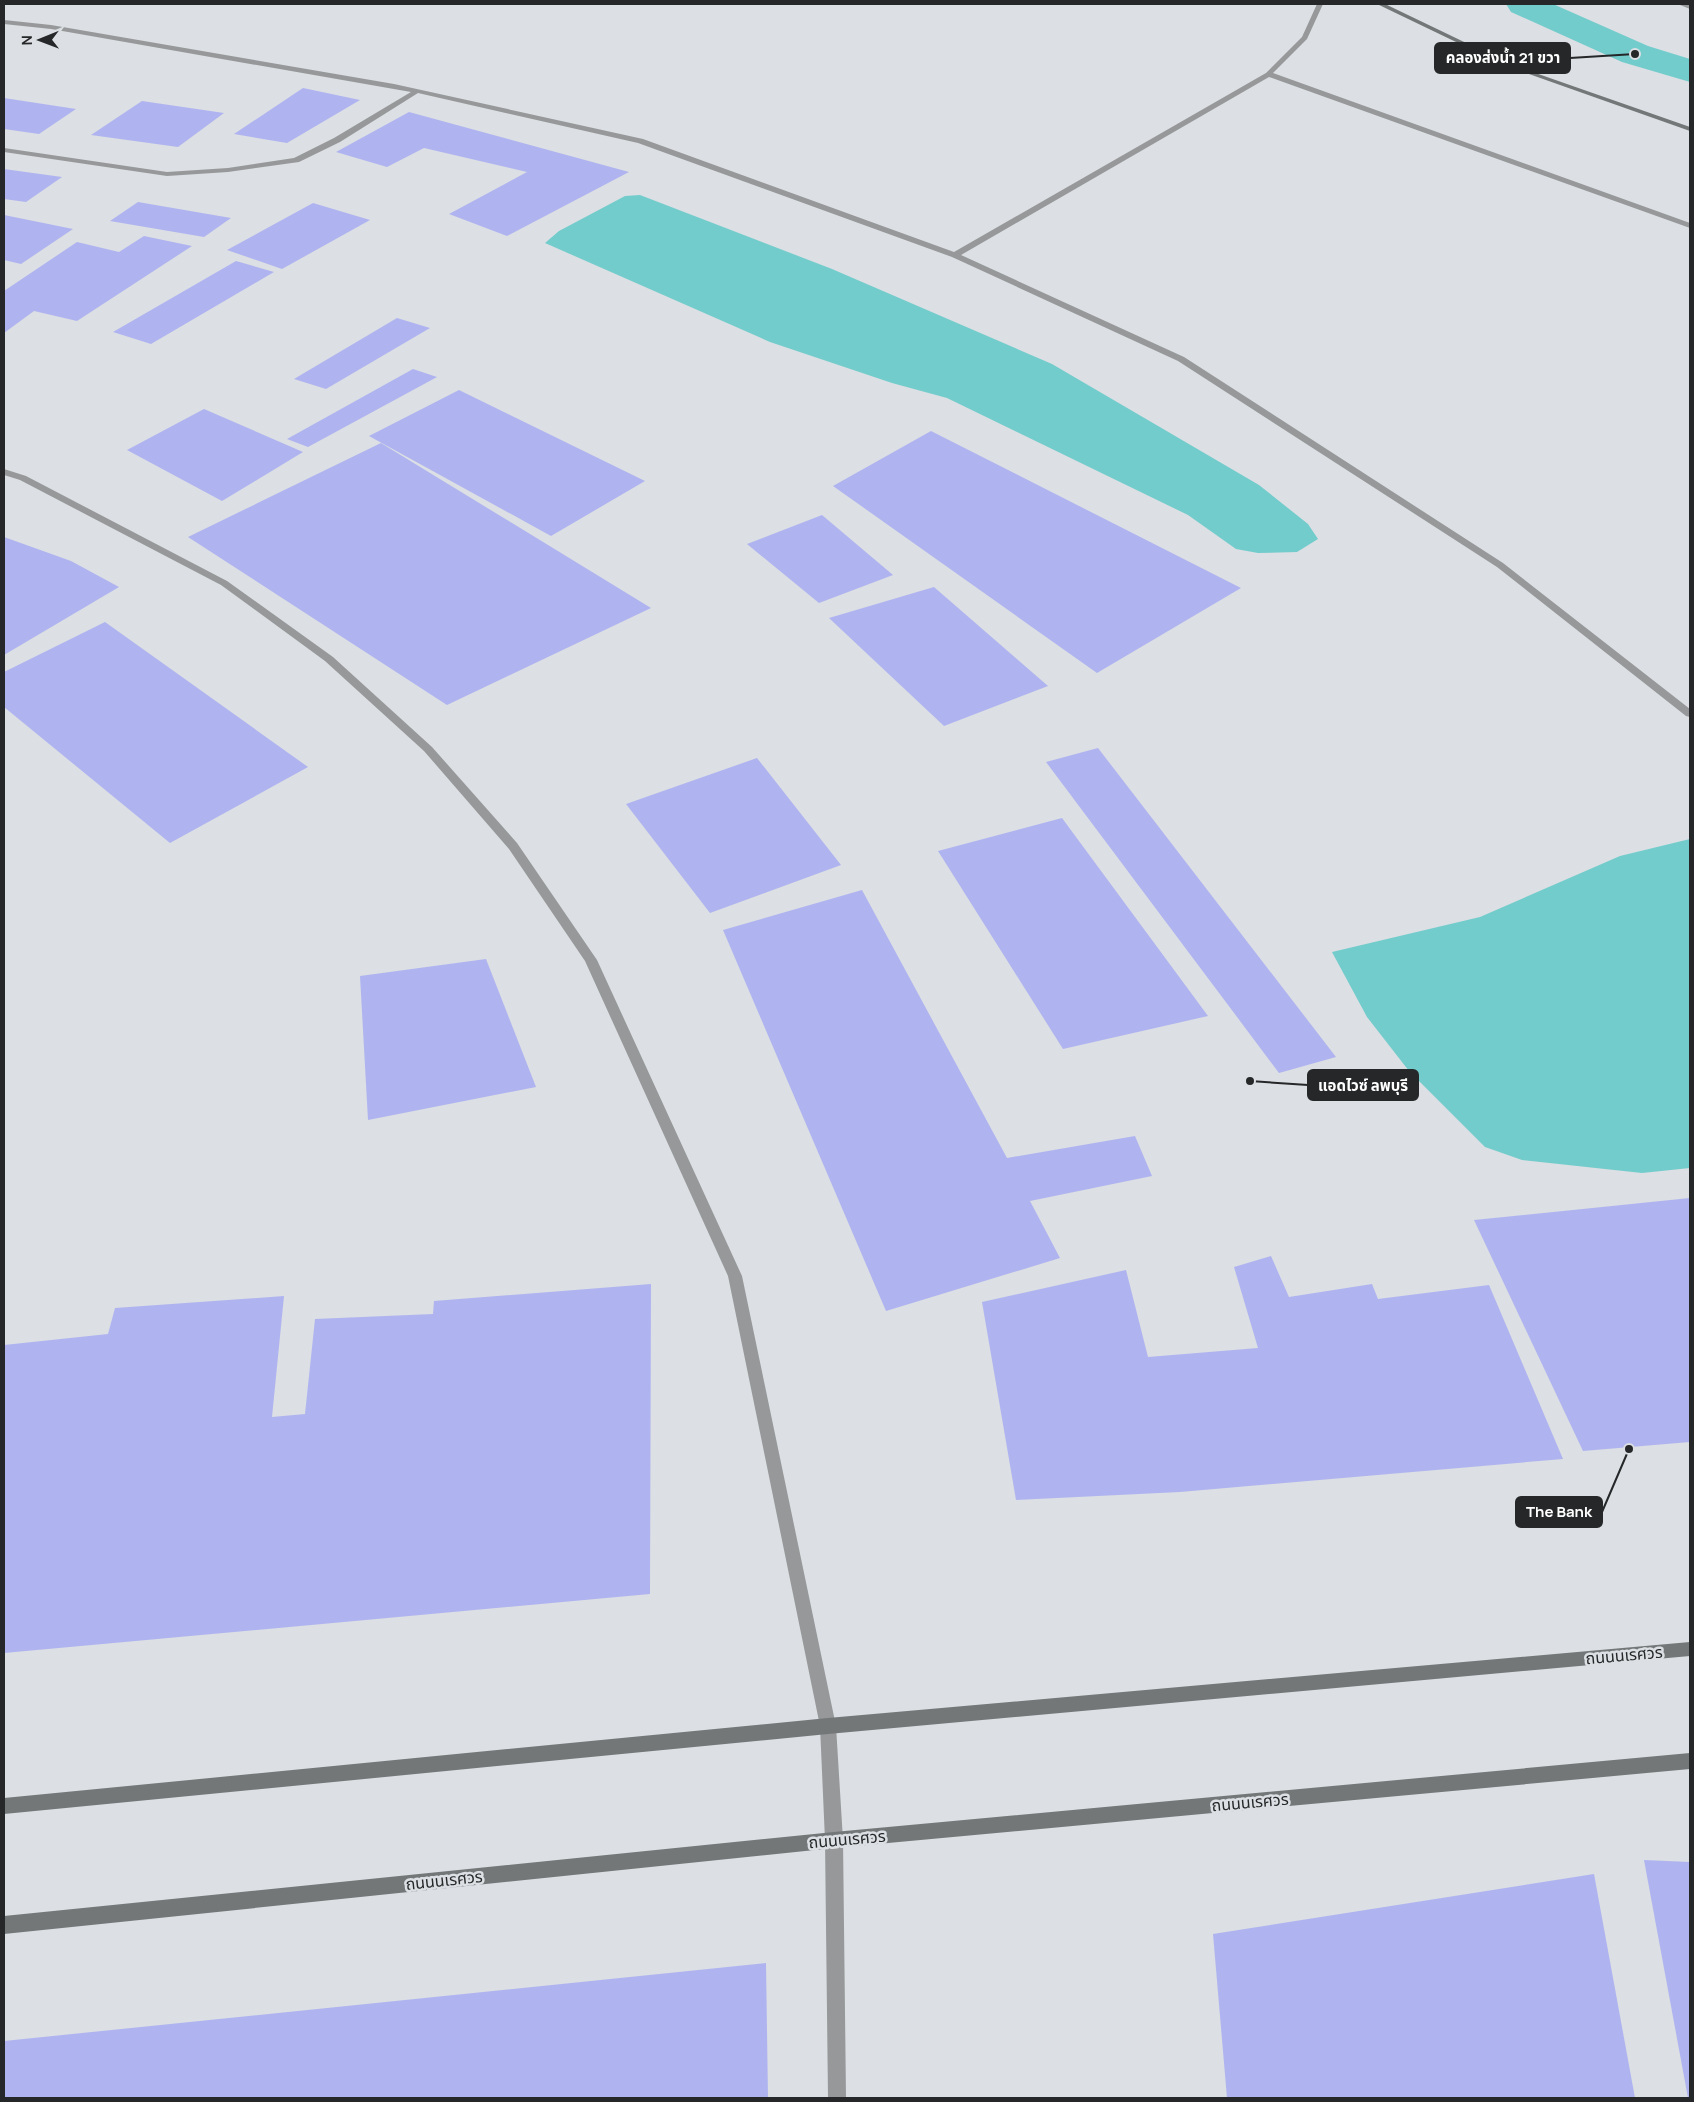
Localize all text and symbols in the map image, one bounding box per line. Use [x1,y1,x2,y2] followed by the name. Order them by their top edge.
[15,15,65,65] north arrow
[17,35,36,45] text: N
[1435,43,1570,73] callout: คลองส่งน้ำ 21 ขวา
[1446,47,1560,68] text: คลองส่งน้ำ 21 ขวา
[1308,1070,1418,1100] callout: แอดไวซ์ ลพบุรี
[1318,1075,1408,1096] text: แอดไวซ์ ลพบุรี
[1516,1497,1602,1527] callout: The Bank
[1526,1501,1593,1522] text: The Bank
[1585,1641,1664,1669] street label: ถนนนเรศวร
[1211,1788,1290,1816] street label: ถนนนเรศวร
[808,1825,887,1853] street label: ถนนนเรศวร
[404,1865,484,1895] street label: ถนนนเรศวร

